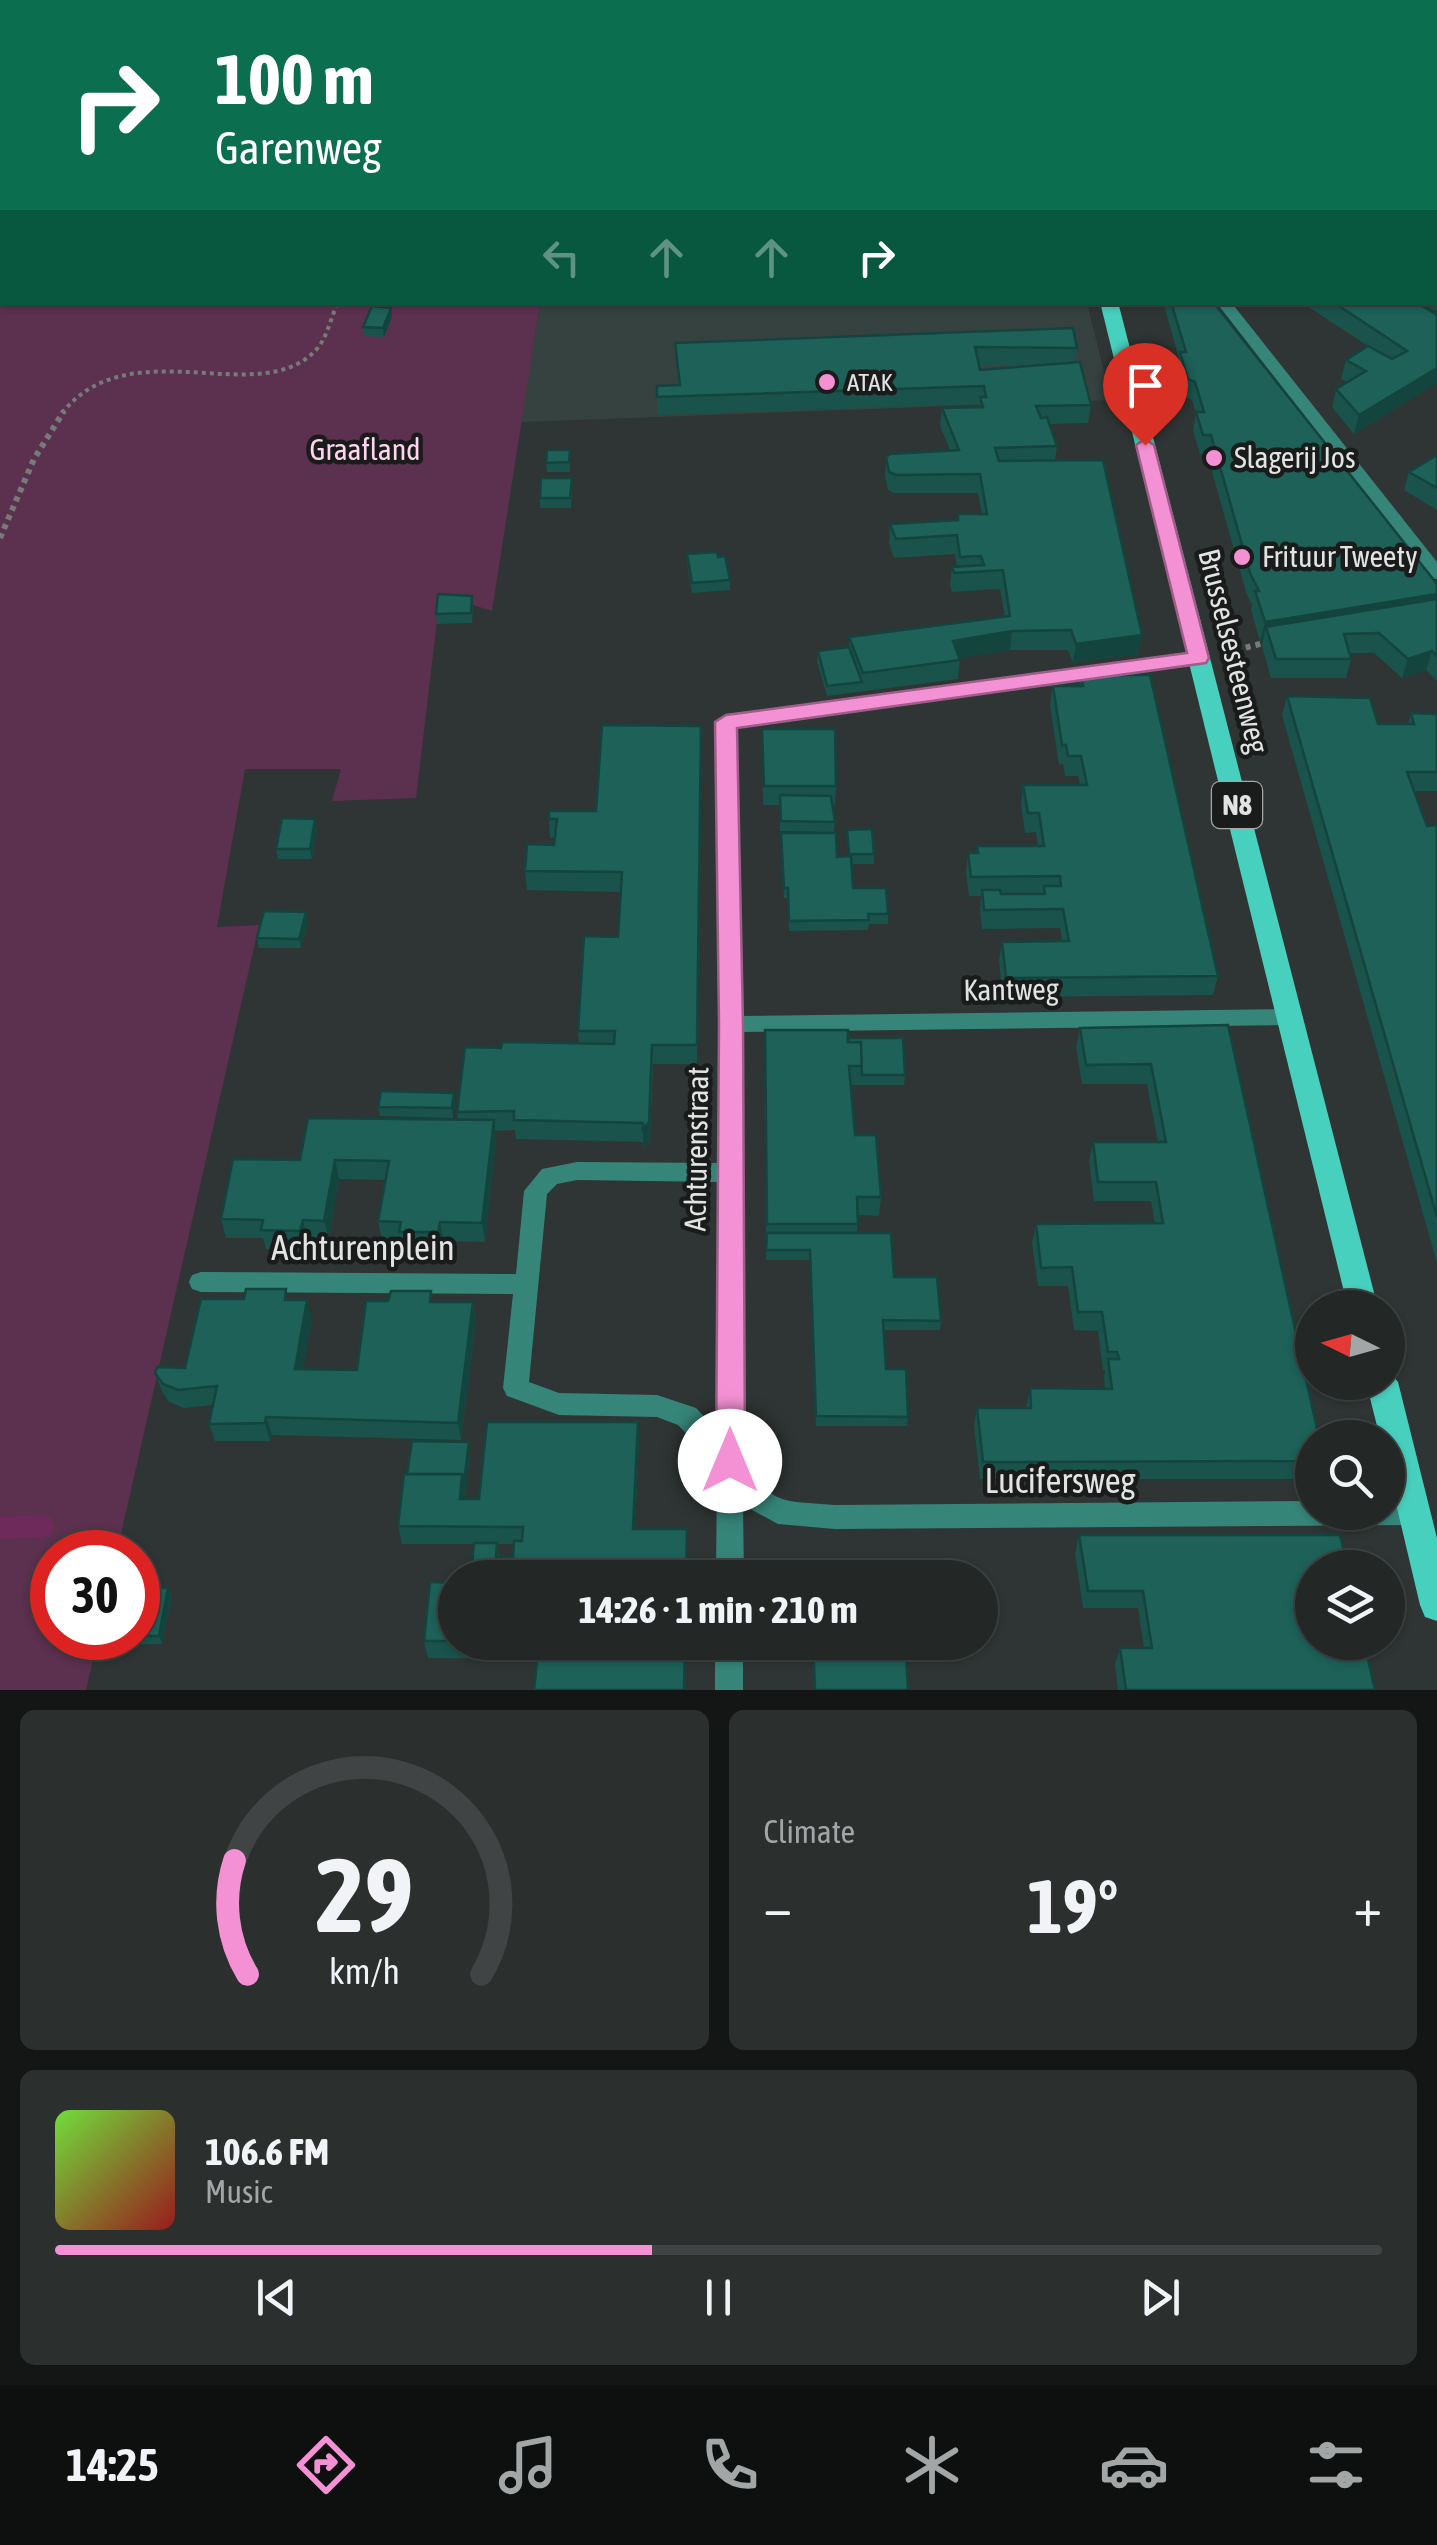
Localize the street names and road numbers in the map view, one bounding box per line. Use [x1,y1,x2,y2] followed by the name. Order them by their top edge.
[1192,545,1276,756] street label: Brusselsesteenweg
[1212,782,1262,828] road number: N8
[963,971,1059,1007] street label: Kantweg
[678,1066,714,1232] street label: Achturenstraat
[271,1227,455,1267] street label: Achturenplein
[984,1460,1136,1500] street label: Lucifersweg

